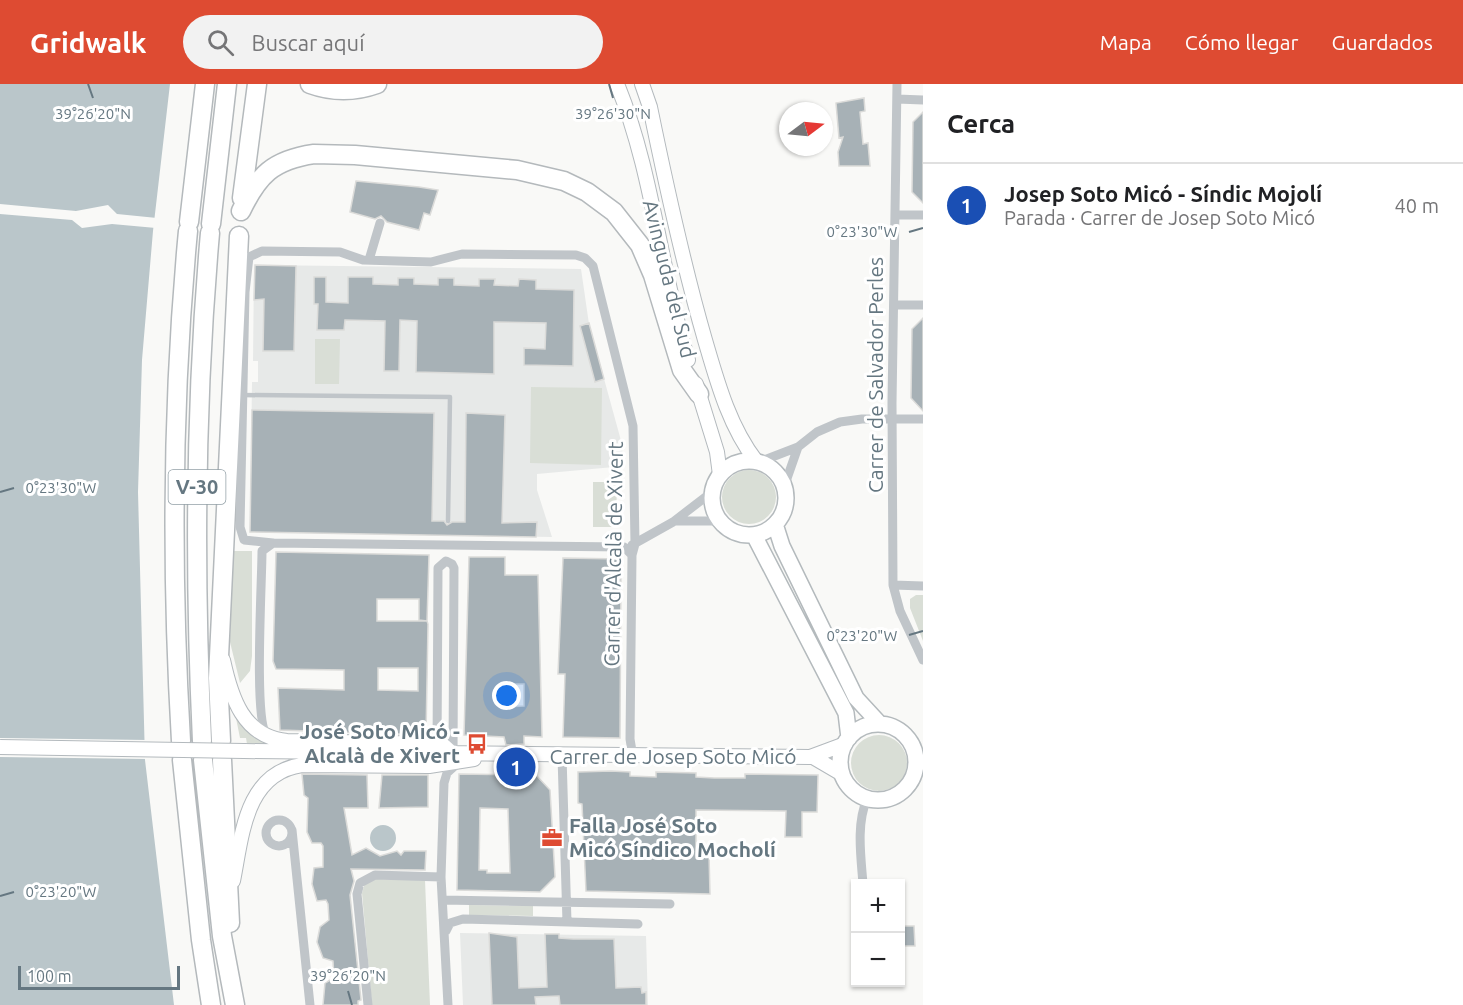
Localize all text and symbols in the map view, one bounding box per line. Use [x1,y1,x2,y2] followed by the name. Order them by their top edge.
[183,15,603,69] search box
[204,26,237,59] icon: search
[30,27,147,58] text: Gridwalk
[252,30,365,55] text: Buscar aquí
[1100,30,1152,54] text: Mapa
[1185,30,1299,54] text: Cómo llegar
[1332,30,1433,54] text: Guardados
[779,102,833,156] north arrow
[55,105,131,122] text: 39°26'20"N
[575,105,651,122] text: 39°26'30"N
[947,109,1015,138] text: Cerca
[1004,181,1322,206] text: Josep Soto Micó - Síndic Mojolí
[961,194,972,217] text: 1
[1395,194,1439,217] text: 40 m
[639,197,701,360] street label: Avinguda del Sud
[1004,206,1315,229] text: Parada · Carrer de Josep Soto Micó
[827,223,898,240] text: 0°23'30"W
[863,257,887,493] street label: Carrer de Salvador Perles
[599,441,627,667] street label: Carrer d'Alcalà de Xivert
[168,470,226,504] road number: V-30
[26,479,97,496] text: 0°23'30"W
[827,627,898,644] text: 0°23'20"W
[492,681,521,710] your location
[300,719,460,767] place label: José Soto Micó - Alcalà de Xivert
[465,732,489,756] bus stop icon: José Soto Micó - Alcalà de Xivert
[496,744,536,790] pin: 1
[550,744,796,768] street label: Carrer de Josep Soto Micó
[569,813,776,861] place label: Falla José Soto Micó Síndico Mocholí
[540,826,564,850] office icon: Falla José Soto Micó Síndico Mocholí
[851,879,905,987] map controls
[851,879,905,933] button: +
[26,883,97,900] text: 0°23'20"W
[851,933,905,987] button: −
[18,963,180,990] scale bar
[27,967,72,985] text: 100 m
[310,967,386,984] text: 39°26'20"N

